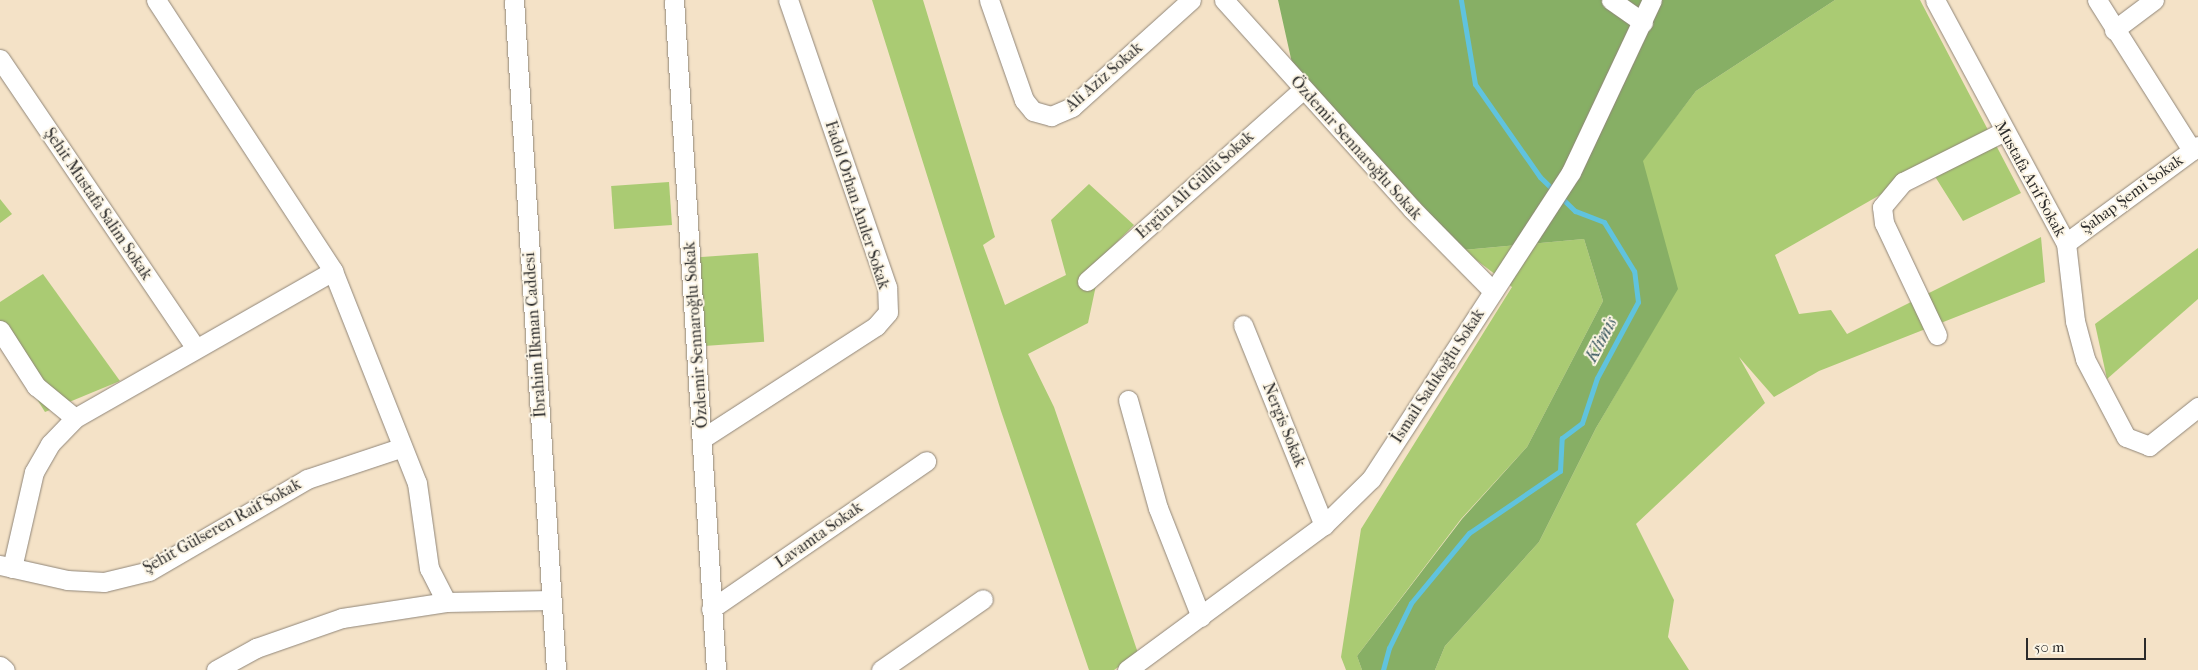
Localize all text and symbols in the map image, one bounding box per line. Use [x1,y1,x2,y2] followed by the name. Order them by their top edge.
[1062,38,1146,116] street label: Ali Aziz Sokak
[1286,72,1426,224] street label: Özdemir Sennaroğlu Sokak
[821,118,893,292] street label: Fadol Orhan Anıler Sokak
[1990,118,2070,240] street label: Mustafa Arif Sokak
[40,124,156,284] street label: Şehit Mustafa Salim Sokak
[1132,127,1258,243] street label: Ergün Ali Güllü Sokak
[2077,150,2187,238] street label: Şahap Şemi Sokak
[680,241,712,429] street label: Özdemir Sennaroğlu Sokak
[520,252,550,418] street label: İbrahim İlkman Caddesi
[1387,305,1489,447] street label: İsmail Sadıkoğlu Sokak
[1581,314,1623,366] water label: Klimis
[1258,380,1310,470] street label: Nergis Sokak
[140,475,304,577] street label: Şehit Gülseren Raif Sokak
[772,498,866,572] street label: Lavamta Sokak
[2028,628,2148,660] scale bar
[2034,638,2064,656] text: 50 m

